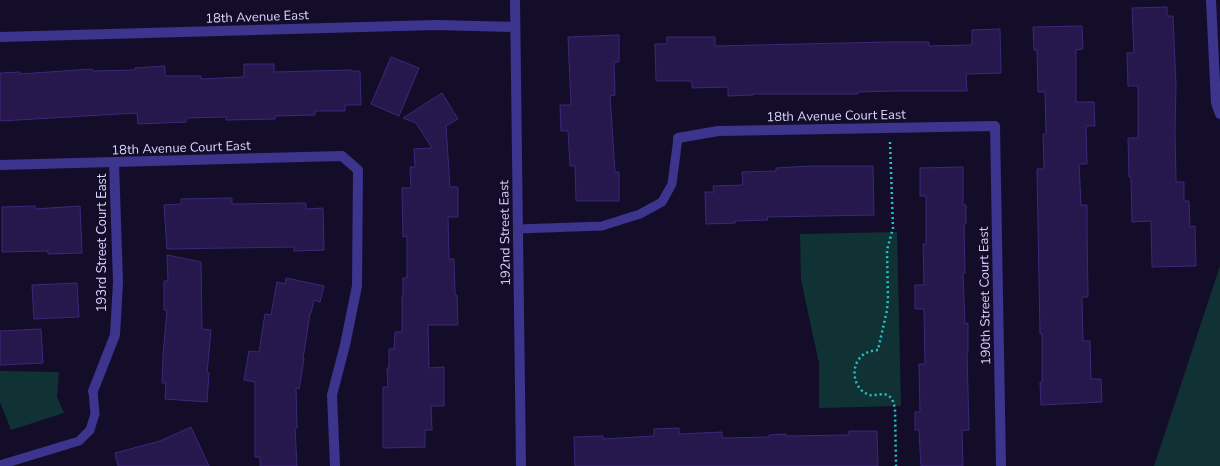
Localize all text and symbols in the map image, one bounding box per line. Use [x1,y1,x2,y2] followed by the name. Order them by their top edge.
[205,6,310,28] street label: 18th Avenue East
[766,106,906,126] street label: 18th Avenue Court East
[111,137,251,159] street label: 18th Avenue Court East
[93,173,111,312] street label: 193rd Street Court East
[495,180,515,286] street label: 192nd Street East
[975,226,995,365] street label: 190th Street Court East

